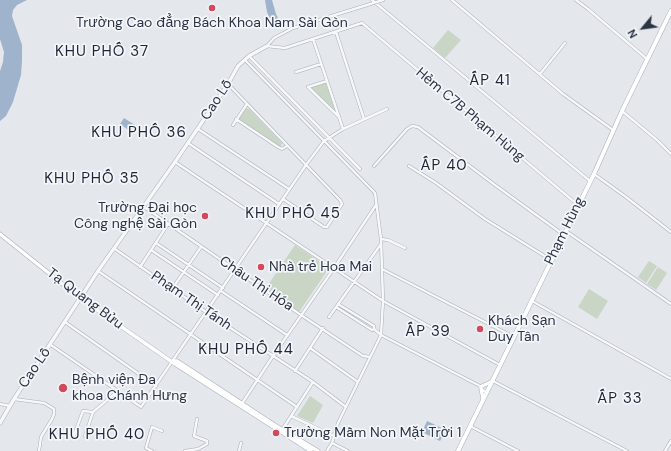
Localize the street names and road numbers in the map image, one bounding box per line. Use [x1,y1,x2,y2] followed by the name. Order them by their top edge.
[412,65,528,165] street label: Hẻm C7B Phạm Hùng
[198,77,236,123] street label: Cao Lỗ
[541,194,589,268] street label: Phạm Hùng
[216,253,296,315] street label: Châu Thị Hóa
[44,265,126,333] street label: Tạ Quang Bửu
[148,268,234,334] street label: Phạm Thị Tánh
[15,345,55,391] street label: Cao Lỗ

